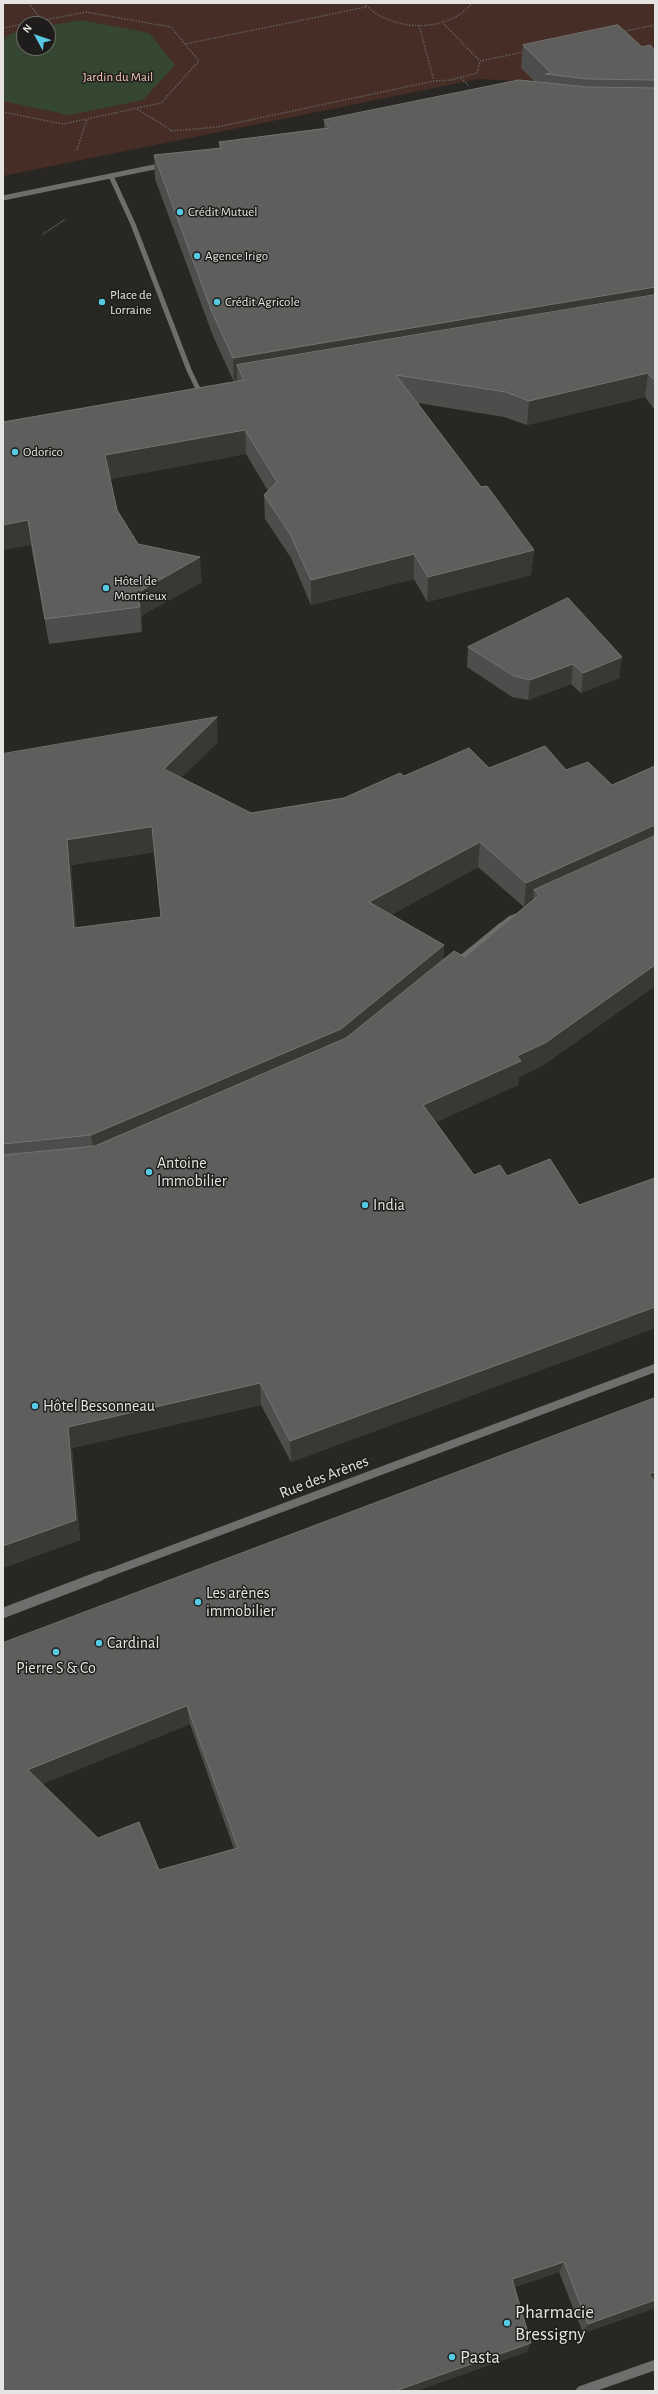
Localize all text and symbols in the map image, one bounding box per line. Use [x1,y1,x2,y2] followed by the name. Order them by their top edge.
[16,16,56,56] north arrow
[21,22,34,35] text: N
[83,69,153,85] park label: Jardin du Mail
[188,204,257,220] place label: Crédit Mutuel
[175,207,185,217] marker: Crédit Mutuel
[205,248,268,264] place label: Agence Irigo
[192,251,202,261] marker: Agence Irigo
[110,287,152,318] place label: Place de Lorraine
[225,294,300,310] place label: Crédit Agricole
[97,297,107,307] marker: Place de Lorraine
[212,297,222,307] marker: Crédit Agricole
[23,444,63,460] place label: Odorico
[10,447,20,457] marker: Odorico
[114,573,167,604] place label: Hôtel de Montrieux
[101,583,111,593] marker: Hôtel de Montrieux
[157,1153,227,1191] place label: Antoine Immobilier
[144,1167,154,1177] marker: Antoine Immobilier
[373,1195,405,1215] place label: India
[360,1200,370,1210] marker: India
[43,1396,155,1416] place label: Hôtel Bessonneau
[30,1401,40,1411] marker: Hôtel Bessonneau
[277,1451,371,1503] street label: Rue des Arènes
[206,1583,276,1621] place label: Les arènes immobilier
[193,1597,203,1607] marker: Les arènes immobilier
[107,1633,159,1653] place label: Cardinal
[94,1638,104,1648] marker: Cardinal
[51,1647,61,1657] marker: Pierre S & Co
[16,1658,96,1678] place label: Pierre S & Co
[515,2301,594,2345] place label: Pharmacie Bressigny
[502,2318,512,2328] marker: Pharmacie Bressigny
[460,2346,500,2368] place label: Pasta
[447,2352,457,2362] marker: Pasta

